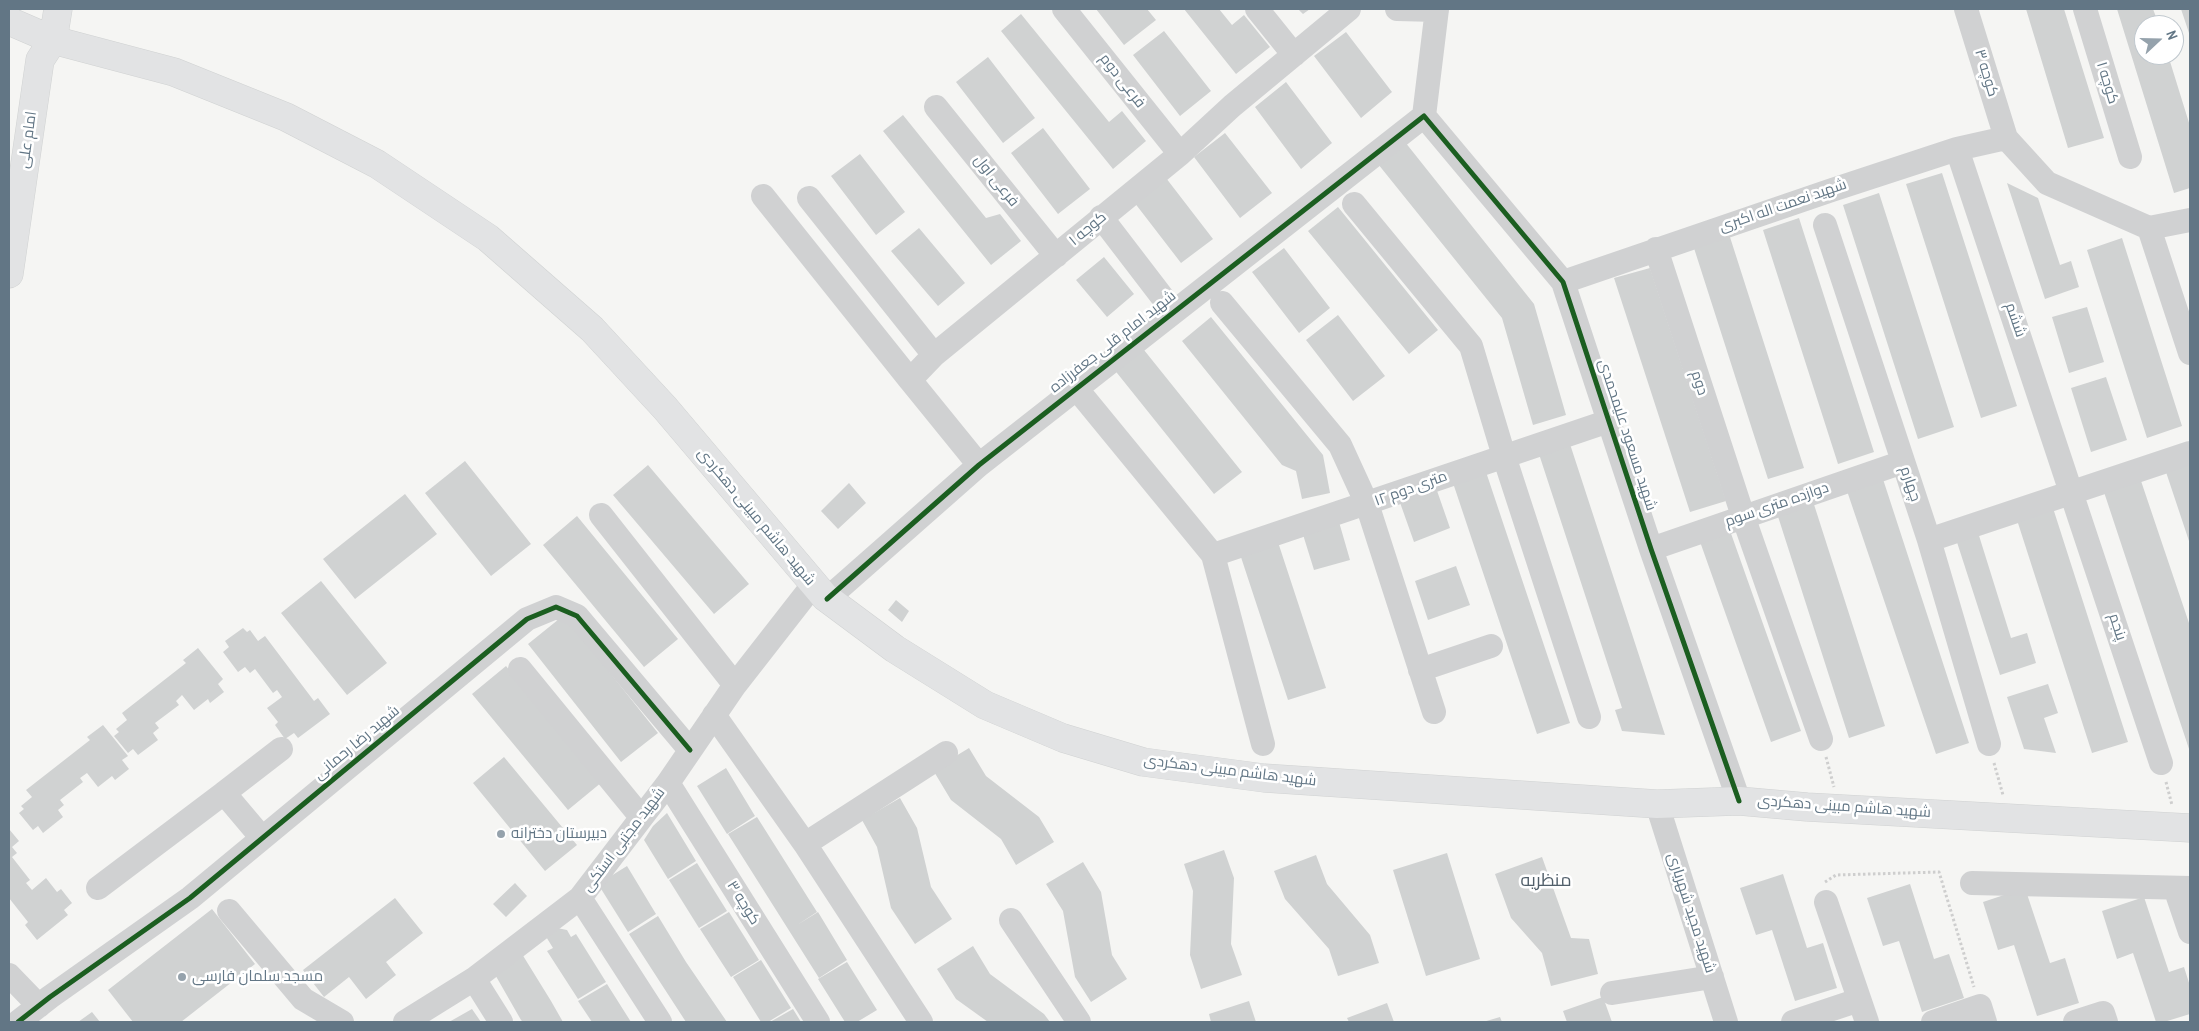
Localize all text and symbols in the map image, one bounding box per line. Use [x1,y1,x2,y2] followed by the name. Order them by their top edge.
[2134,15,2184,65] north arrow
[2162,28,2182,42] text: N
[1970,47,2002,99] street label: کوچه ۳
[1095,50,1149,112] street label: فرعی دوم
[2092,60,2122,106] street label: کوچه ۱
[15,110,41,170] street label: امام علی
[970,151,1022,211] street label: فرعی اول
[1717,176,1849,236] street label: شهید نعمت اله اکبری
[1066,208,1110,250] street label: کوچه ۱
[1046,287,1180,397] street label: شهید امام قلی جعفرزاده
[2001,300,2029,340] street label: ششم
[1594,357,1660,513] street label: شهید مسعود علیمحمدی
[1687,368,1711,398] street label: دوم
[693,445,819,589] street label: شهید هاشم مبینی دهکردی
[1896,464,1924,504] street label: چهارم
[1372,468,1450,510] street label: ۱۲ متری دوم
[1723,479,1831,531] street label: دوازده متری سوم
[2104,611,2130,643] street label: پنجم
[310,702,404,784] street label: شهید رضا رحمانی
[1143,751,1317,791] street label: شهید هاشم مبینی دهکردی
[579,784,669,896] street label: شهید مجتبی استکی
[1757,792,1931,822] street label: شهید هاشم مبینی دهکردی
[511,825,607,843] place label: دبیرستان دخترانه
[495,828,507,840] marker: دبیرستان دخترانه
[1663,851,1719,975] street label: شهید مجید شهریاری
[1521,870,1571,892] district label: منظریه
[722,878,764,928] street label: کوچه ۳
[192,968,323,986] place label: مسجد سلمان فارسی
[176,971,188,983] marker: مسجد سلمان فارسی

